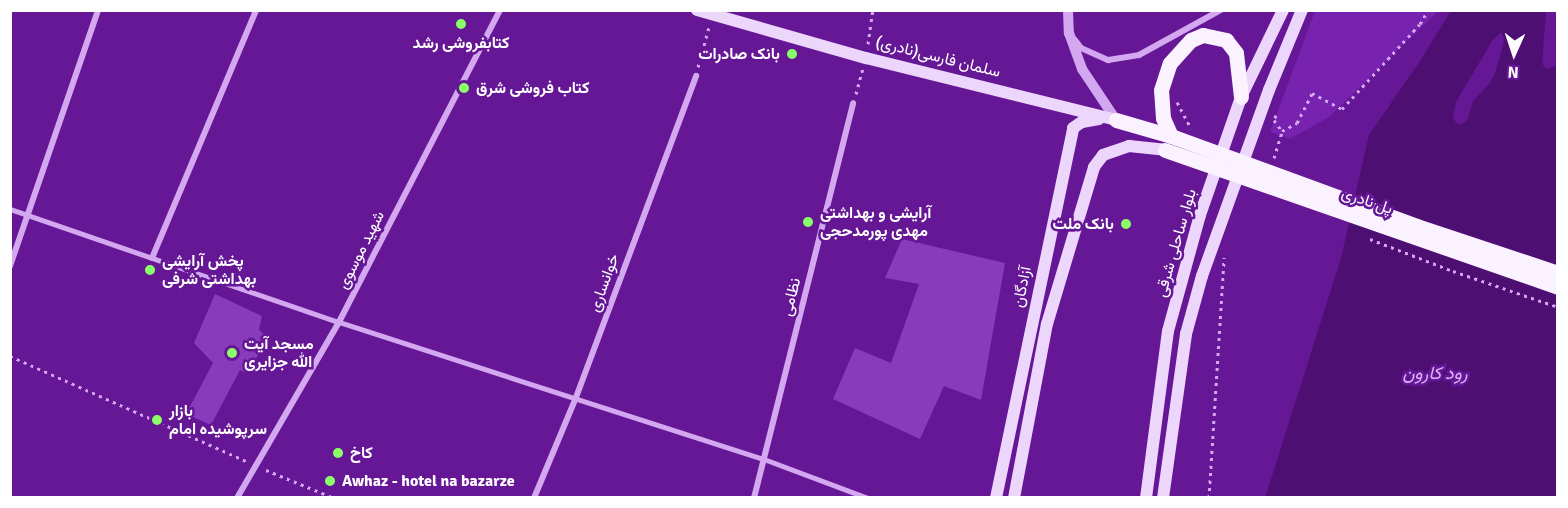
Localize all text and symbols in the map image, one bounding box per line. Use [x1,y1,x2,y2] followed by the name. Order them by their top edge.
[454,17,468,31] marker: کتابفروشی رشد
[1484,24,1544,84] north arrow
[874,32,1002,82] street label: سلمان فارسی(نادری)
[413,33,509,53] place label: کتابفروشی رشد
[698,44,780,64] place label: بانک صادرات
[785,47,799,61] marker: بانک صادرات
[1507,62,1519,82] text: N
[476,78,589,98] place label: کتاب فروشی شرق
[457,81,471,95] marker: کتاب فروشی شرق
[1339,183,1395,219] street label: پل نادری
[1151,187,1201,299] street label: بلوار ساحلی شرقی
[820,203,931,241] place label: آرایشی و بهداشتی مهدی پورمدحجی
[333,208,389,292] street label: شهید موسوی
[1052,214,1114,234] place label: بانک ملت
[801,215,815,229] marker: آرایشی و بهداشتی مهدی پورمدحجی
[1119,217,1133,231] marker: بانک ملت
[162,251,256,289] place label: پخش آرایشی بهداشتی شرفی
[585,251,623,315] street label: خوانساری
[143,263,157,277] marker: پخش آرایشی بهداشتی شرفی
[1009,265,1035,309] street label: آزادگان
[777,276,805,318] street label: نظامی
[244,334,314,372] place label: مسجد آیت الله جزایری
[225,346,239,360] marker: مسجد آیت الله جزایری
[1402,362,1468,384] water label: رود کارون
[169,401,267,439] place label: بازار سرپوشیده امام
[150,413,164,427] marker: بازار سرپوشیده امام
[350,443,373,463] place label: کاخ
[331,446,345,460] marker: کاخ
[342,471,515,491] place label: Awhaz - hotel na bazarze
[323,474,337,488] marker: Awhaz - hotel na bazarze

